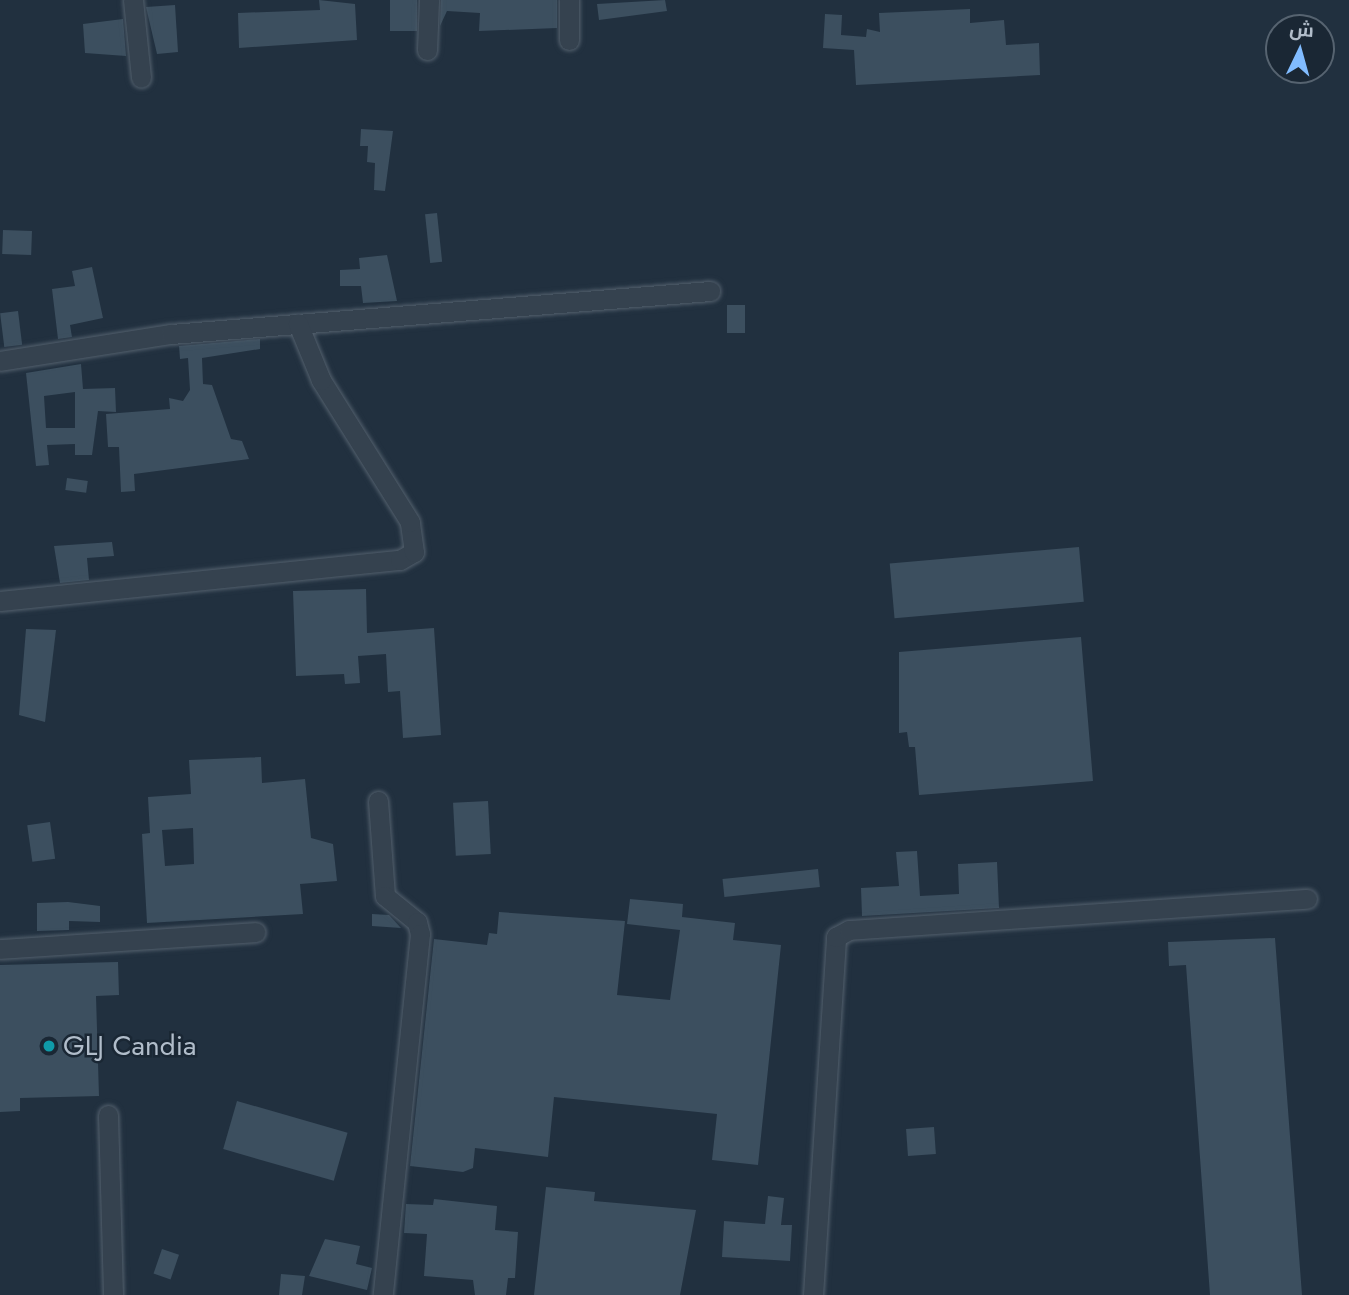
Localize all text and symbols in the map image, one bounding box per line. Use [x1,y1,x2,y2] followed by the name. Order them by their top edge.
[1265,14,1335,84] north arrow
[1288,15,1315,44] text: ش
[63,1029,196,1063] place label: GLJ Candia
[41,1038,57,1054] marker: GLJ Candia

